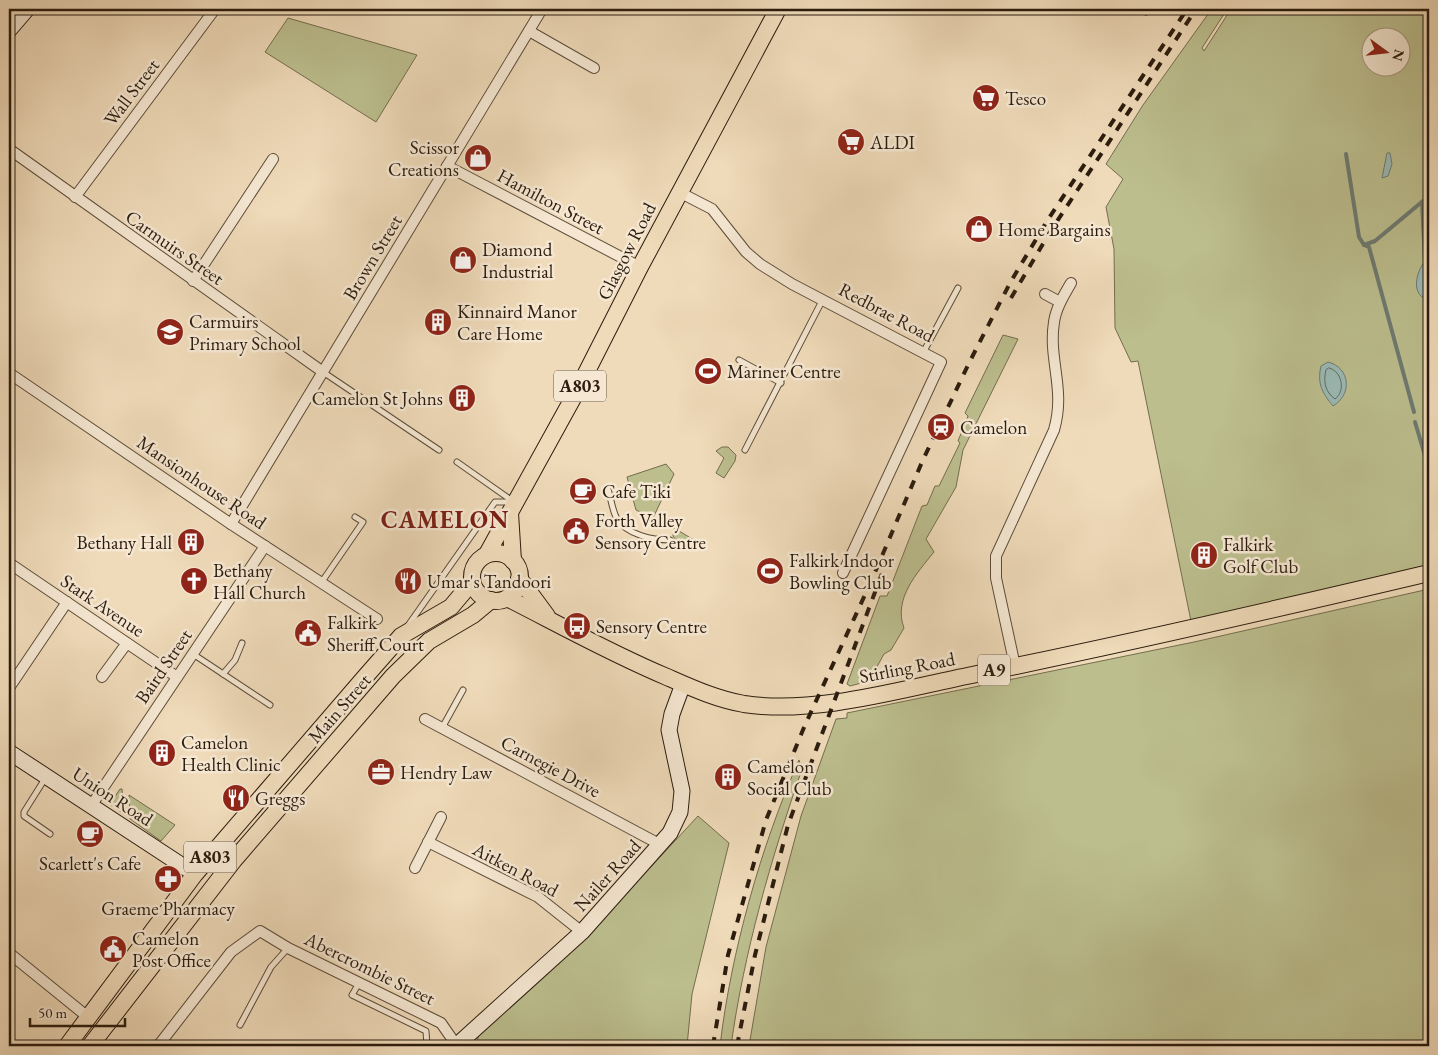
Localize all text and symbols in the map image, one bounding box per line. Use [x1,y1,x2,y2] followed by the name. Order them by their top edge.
[1360,28,1410,78] north arrow
[1388,48,1409,64] text: N
[98,54,165,131] street label: Wall Street
[971,83,1001,113] supermarket icon: Tesco
[1005,86,1046,111] place label: Tesco
[836,127,866,157] supermarket icon: ALDI
[869,130,916,155] place label: ALDI
[388,135,460,182] place label: Scissor Creations
[463,143,493,173] shop icon: Scissor Creations
[493,163,609,240] street label: Hamilton Street
[591,198,662,304] street label: Glasgow Road
[120,204,229,291] street label: Carmuirs Street
[337,210,408,305] street label: Brown Street
[964,214,994,244] shop icon: Home Bargains
[998,217,1111,242] place label: Home Bargains
[482,237,554,284] place label: Diamond Industrial
[448,245,478,275] shop icon: Diamond Industrial
[835,277,939,348] street label: Redbrae Road
[457,299,577,346] place label: Kinnaird Manor Care Home
[423,307,453,337] building icon: Kinnaird Manor Care Home
[189,309,301,356] place label: Carmuirs Primary School
[155,317,185,347] school or university icon: Carmuirs Primary School
[693,356,723,386] sports icon: Mariner Centre
[727,359,841,384] place label: Mariner Centre
[554,371,606,402] road number: A803
[447,383,477,413] building icon: Camelon St Johns
[312,386,443,411] place label: Camelon St Johns
[926,412,956,442] station icon: Camelon
[960,415,1027,440] place label: Camelon
[132,430,272,535] street label: Mansionhouse Road
[568,476,598,506] cafe icon: Cafe Tiki
[602,479,671,504] place label: Cafe Tiki
[381,504,509,535] district label: CAMELON
[595,508,706,555] place label: Forth Valley Sensory Centre
[561,516,591,546] public building icon: Forth Valley Sensory Centre
[176,527,206,557] building icon: Bethany Hall
[77,530,172,555] place label: Bethany Hall
[1223,532,1298,579] place label: Falkirk Golf Club
[1189,540,1219,570] building icon: Falkirk Golf Club
[789,548,895,595] place label: Falkirk Indoor Bowling Club
[755,556,785,586] sports icon: Falkirk Indoor Bowling Club
[213,558,306,605] place label: Bethany Hall Church
[179,566,209,596] church icon: Bethany Hall Church
[393,566,423,596] restaurant icon: Umar's Tandoori
[56,568,149,643] street label: Stark Avenue
[427,569,552,594] place label: Umar's Tandoori
[327,610,424,657] place label: Falkirk Sheriff Court
[562,611,592,641] bus stop icon: Sensory Centre
[596,614,707,639] place label: Sensory Centre
[293,618,323,648] public building icon: Falkirk Sheriff Court
[129,624,198,708] street label: Baird Street
[857,646,957,689] street label: Stirling Road
[978,654,1010,686] road number: A9
[302,668,377,748] street label: Main Street
[181,730,281,777] place label: Camelon Health Clinic
[497,730,605,803] street label: Carnegie Drive
[147,738,177,768] building icon: Camelon Health Clinic
[747,754,832,801] place label: Camelon Social Club
[366,757,396,787] office icon: Hendry Law
[400,760,493,785] place label: Hendry Law
[67,761,158,832] street label: Union Road
[713,762,743,792] building icon: Camelon Social Club
[221,783,251,813] restaurant icon: Greggs
[255,786,305,811] place label: Greggs
[75,819,105,849] cafe icon: Scarlett's Cafe
[568,834,647,917] street label: Nailer Road
[468,836,563,903] street label: Aitken Road
[184,842,236,872] road number: A803
[39,851,141,876] place label: Scarlett's Cafe
[153,864,183,894] pharmacy icon: Graeme Pharmacy
[101,896,235,921] place label: Graeme Pharmacy
[132,926,211,973] place label: Camelon Post Office
[300,926,439,1011] street label: Abercrombie Street
[98,934,128,964] public building icon: Camelon Post Office
[30,995,125,1027] scale bar
[38,1003,67,1022] text: 50 m

